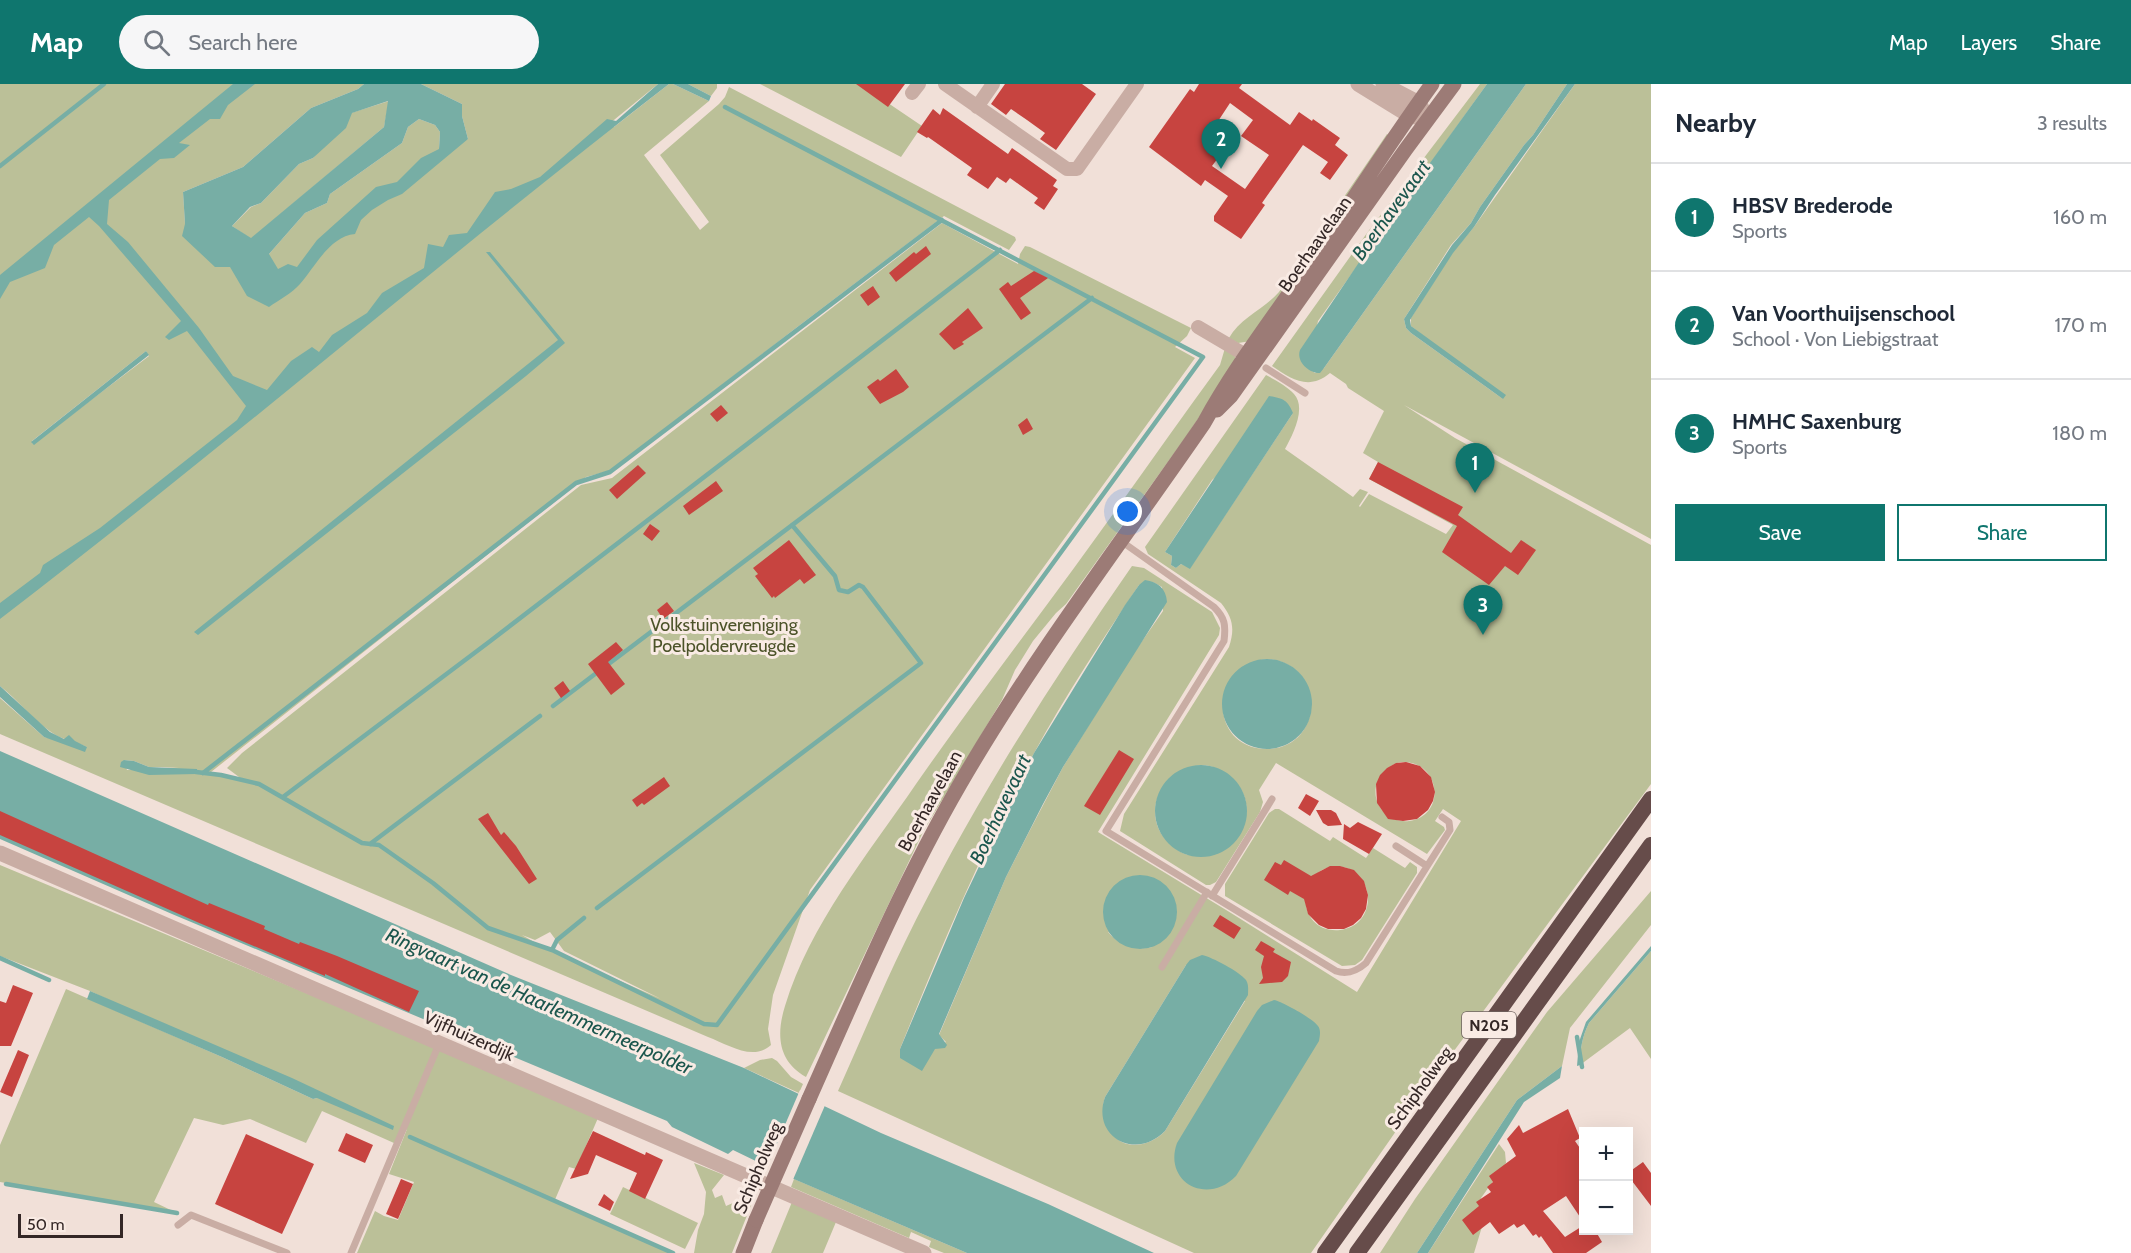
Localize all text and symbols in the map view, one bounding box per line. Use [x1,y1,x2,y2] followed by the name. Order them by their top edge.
[119,15,539,69] search box
[30,25,83,59] text: Map
[140,26,173,59] icon: search
[188,29,297,56] text: Search here
[1889,30,1928,55] text: Map
[1961,30,2017,55] text: Layers
[2050,30,2101,55] text: Share
[1675,107,1756,139] text: Nearby
[2037,111,2107,135] text: 3 results
[1202,120,1240,169] pin: 2
[1347,154,1436,265] water label: Boerhavevaart
[1274,192,1356,296] street label: Boerhaavelaan
[1732,192,1893,219] text: HBSV Brederode
[1691,205,1698,229] text: 1
[2053,205,2107,229] text: 160 m
[1732,219,1787,243] text: Sports
[1732,300,1955,327] text: Van Voorthuijsenschool
[1689,313,1700,337] text: 2
[2055,313,2107,337] text: 170 m
[1732,327,1939,351] text: School · Von Liebigstraat
[1732,408,1901,435] text: HMHC Saxenburg
[1689,421,1700,445] text: 3
[2052,421,2107,445] text: 180 m
[1732,435,1787,459] text: Sports
[1456,444,1494,493] pin: 1
[1113,497,1142,526] your location
[1675,504,1885,561] button: Save
[1897,504,2107,561] button: Share
[1464,586,1502,635] pin: 3
[650,614,799,657] park label: Volkstuinvereniging Poelpoldervreugde
[893,747,967,855] street label: Boerhaavelaan
[964,750,1036,868] water label: Boerhavevaart
[382,922,697,1080] water label: Ringvaart van de Haarlemmermeerpolder
[420,1006,519,1066] street label: Vijfhuizerdijk
[1462,1012,1516,1038] road number: N205
[1383,1041,1458,1134] street label: Schipholweg
[729,1118,788,1217] street label: Schipholweg
[1579,1127,1633,1235] map controls
[1579,1127,1633,1181] button: +
[1579,1181,1633,1235] button: −
[18,1211,123,1238] scale bar
[27,1215,64,1234] text: 50 m

